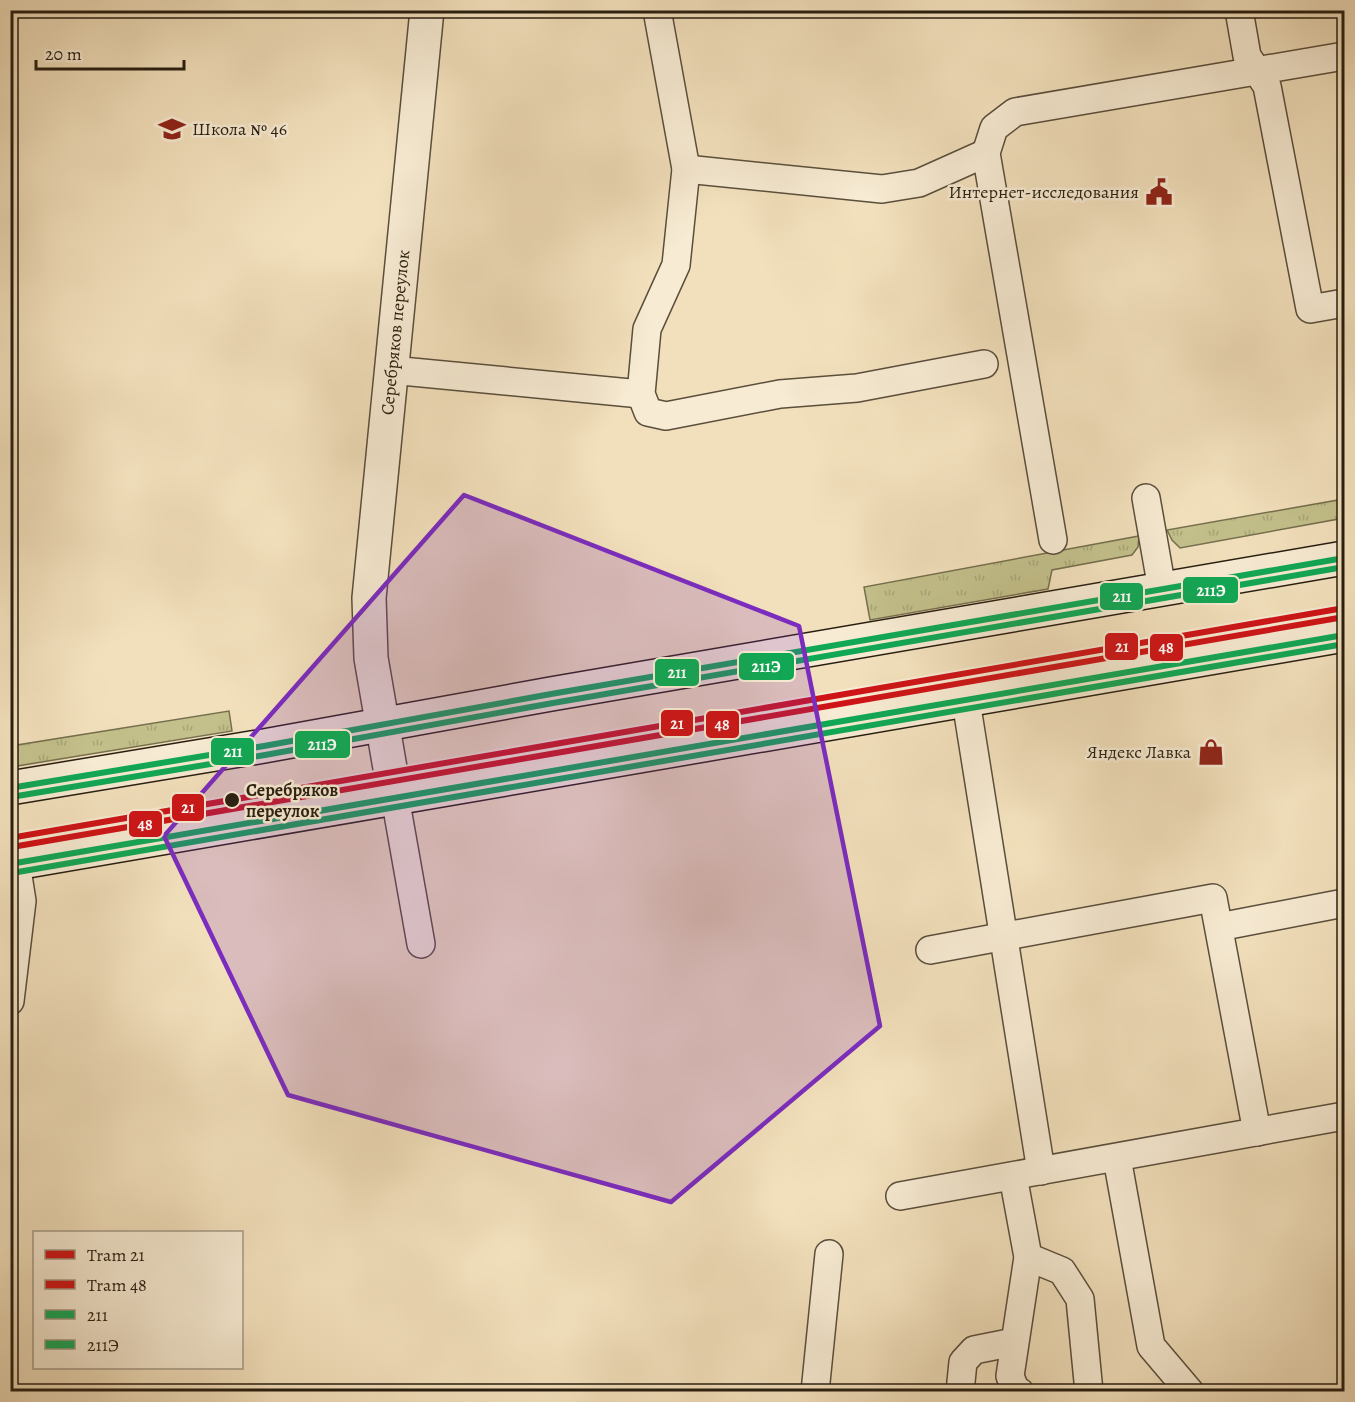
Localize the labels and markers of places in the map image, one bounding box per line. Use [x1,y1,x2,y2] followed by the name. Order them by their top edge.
[157,114,187,144] school or university icon: Школа № 46
[192,117,287,141] place label: Школа № 46
[1144,177,1174,207] public building icon: Интернет-исследования
[948,180,1139,204] place label: Интернет-исследования
[1196,737,1226,767] shop icon: Яндекс Лавка
[1087,740,1192,764] place label: Яндекс Лавка
[246,778,338,823] place label: Серебряков переулок
[223,791,241,809] marker: Серебряков переулок

